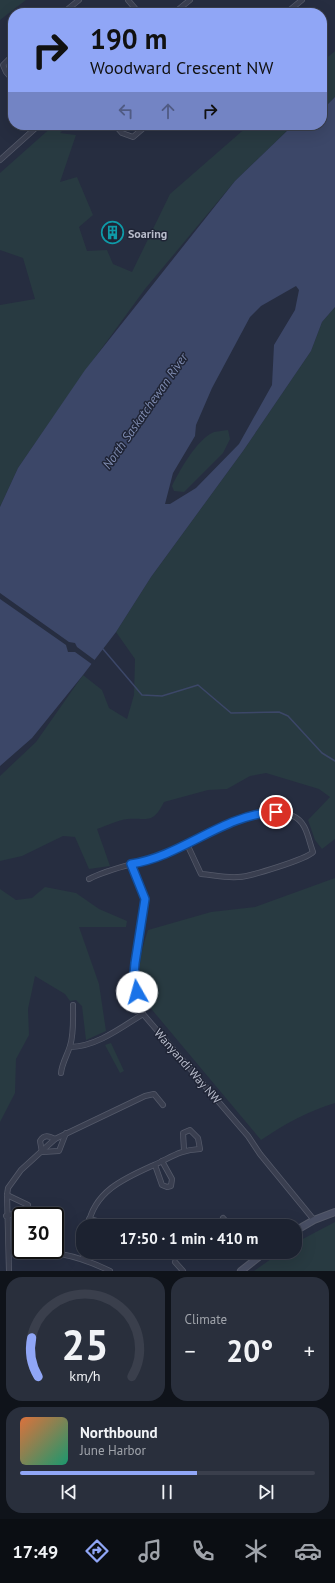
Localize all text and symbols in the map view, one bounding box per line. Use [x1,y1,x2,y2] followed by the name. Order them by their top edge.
[90,20,167,57] text: 190 m
[24,24,76,76] icon: right
[90,56,273,79] text: Woodward Crescent NW
[115,100,137,122] icon: left
[157,100,179,122] icon: ahead
[199,100,221,122] icon: right
[99,220,125,246] building icon: Soaring
[128,226,167,241] place label: Soaring
[99,349,192,472] water label: North Saskatchewan River
[259,795,293,829] pin
[265,801,287,823] icon: arrive
[116,971,158,1013] position arrow
[151,1025,225,1107] street label: Wanyandi Way NW
[12,1207,64,1259] speed limit sign: 30
[120,1229,258,1248] text: 17:50 · 1 min · 410 m
[185,1311,227,1328] text: Climate
[62,1318,109,1371] text: 25
[226,1331,273,1370] text: 20°
[185,1337,196,1365] text: −
[304,1337,315,1365] text: +
[70,1366,101,1385] text: km/h
[80,1423,157,1442] text: Northbound
[80,1442,146,1459] text: June Harbor
[58,1481,80,1503] icon: previous
[156,1481,178,1503] icon: pause
[255,1481,277,1503] icon: next
[83,1537,111,1565] icon: directions
[136,1537,164,1565] icon: music
[189,1537,217,1565] icon: phone
[242,1537,270,1565] icon: climate
[294,1537,322,1565] icon: car
[12,1540,58,1563] text: 17:49

